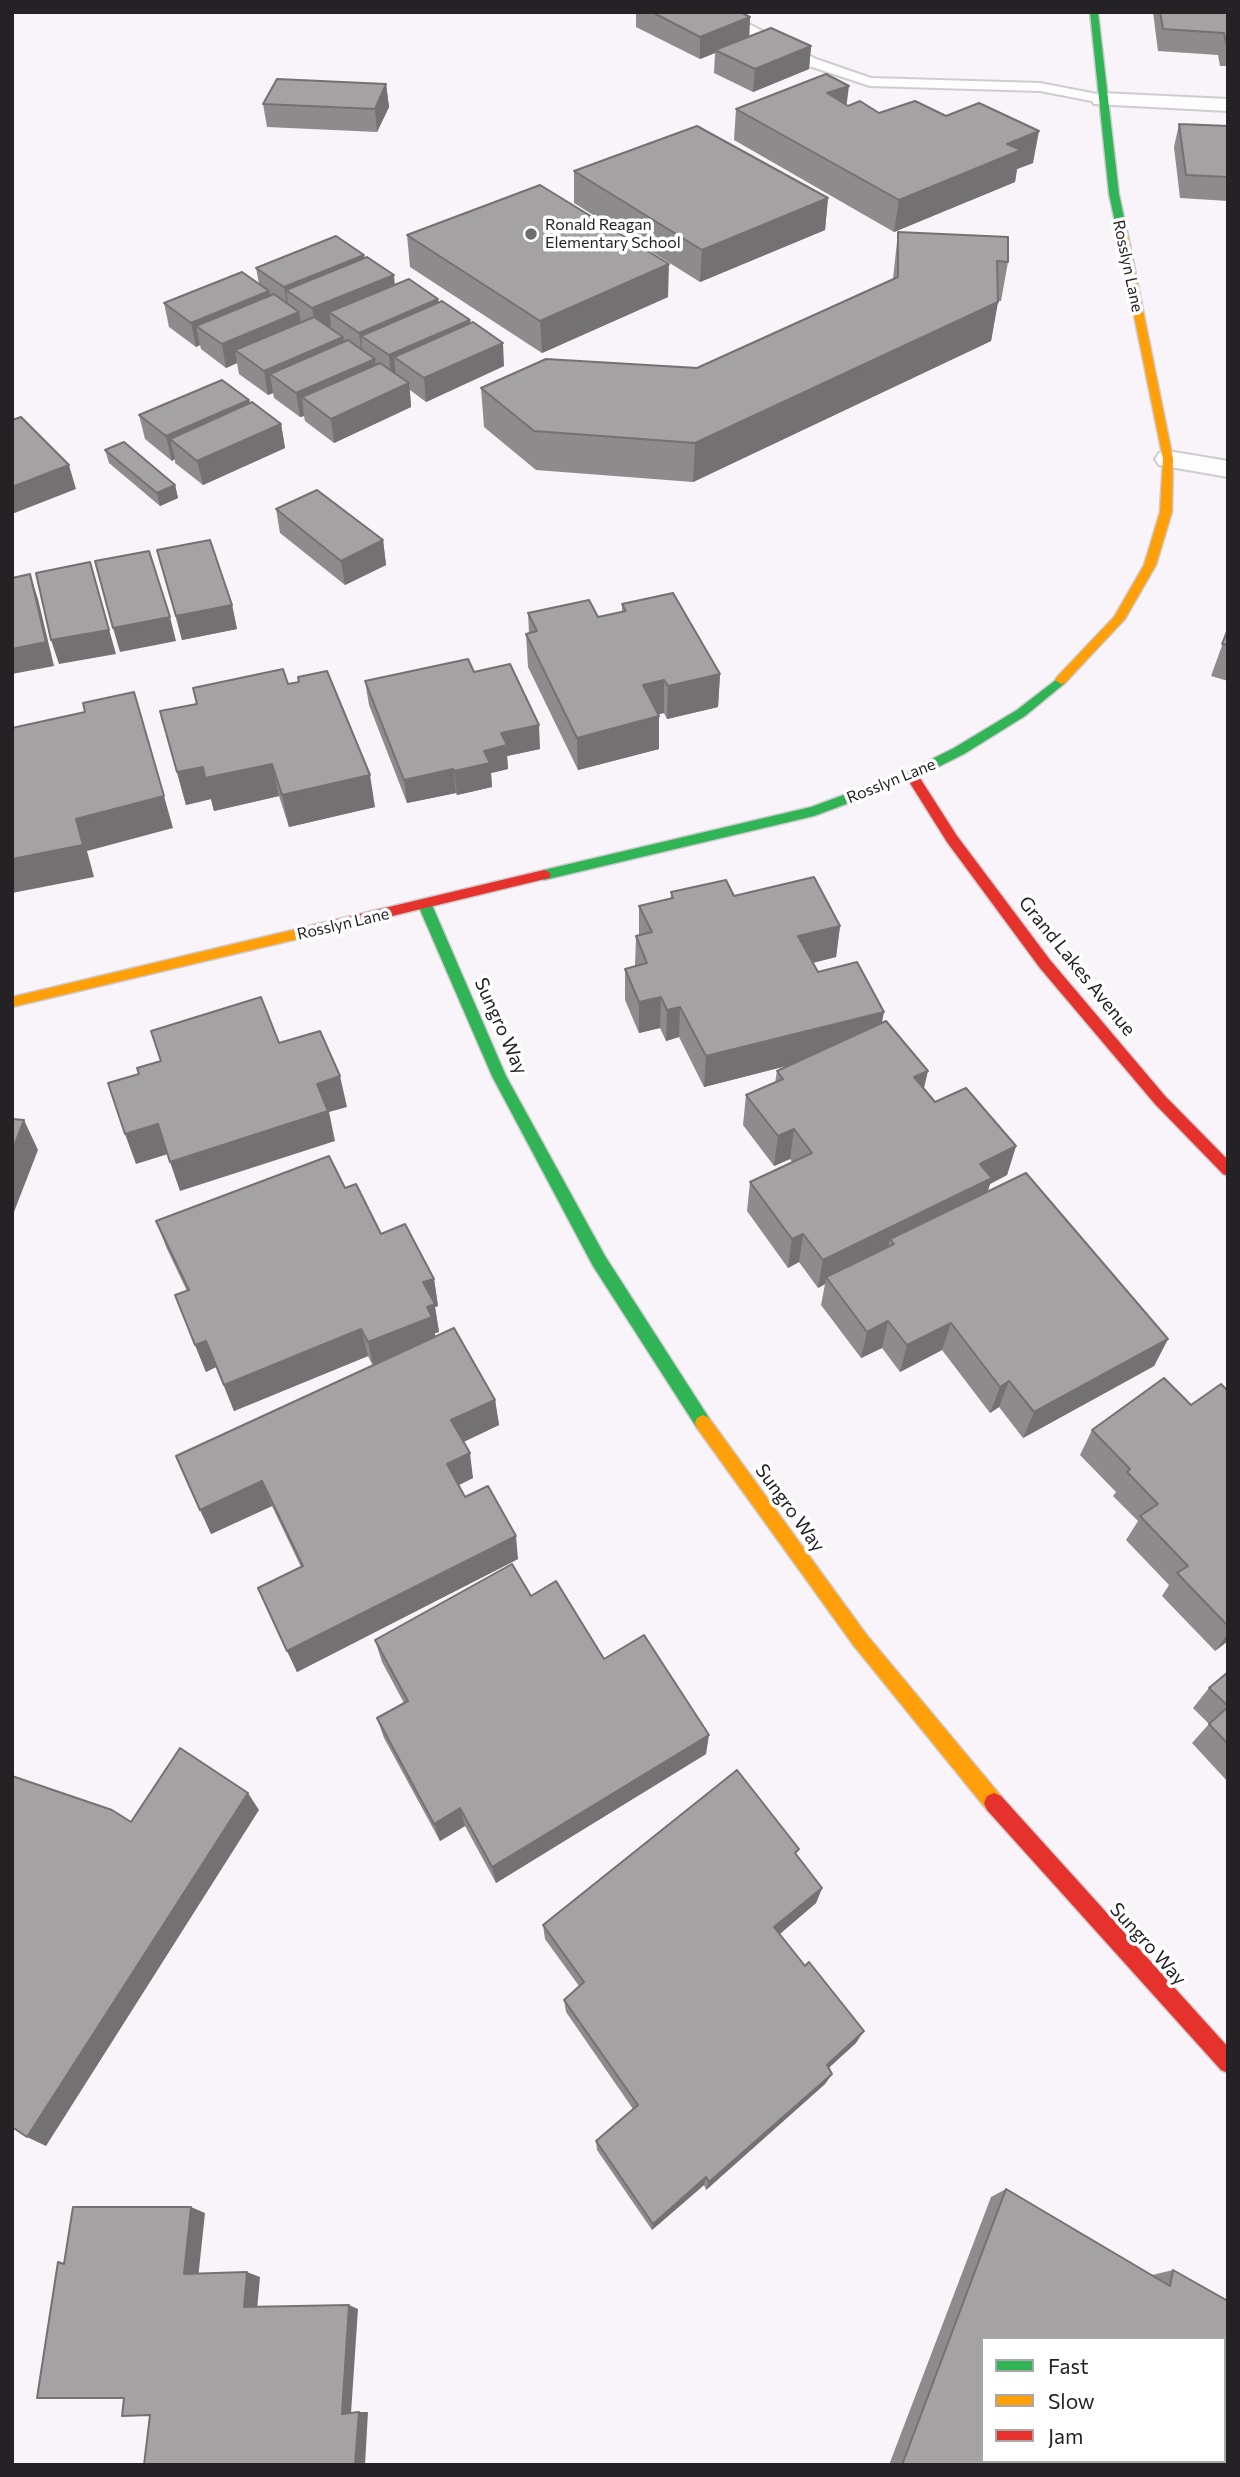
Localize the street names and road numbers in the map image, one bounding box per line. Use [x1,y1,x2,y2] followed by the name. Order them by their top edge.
[1109,218,1147,314] street label: Rosslyn Lane
[844,755,938,807] street label: Rosslyn Lane
[1014,892,1140,1040] street label: Grand Lakes Avenue
[295,904,391,944] street label: Rosslyn Lane
[470,974,532,1078] street label: Sungro Way
[750,1460,830,1556] street label: Sungro Way
[1105,1898,1191,1990] street label: Sungro Way

